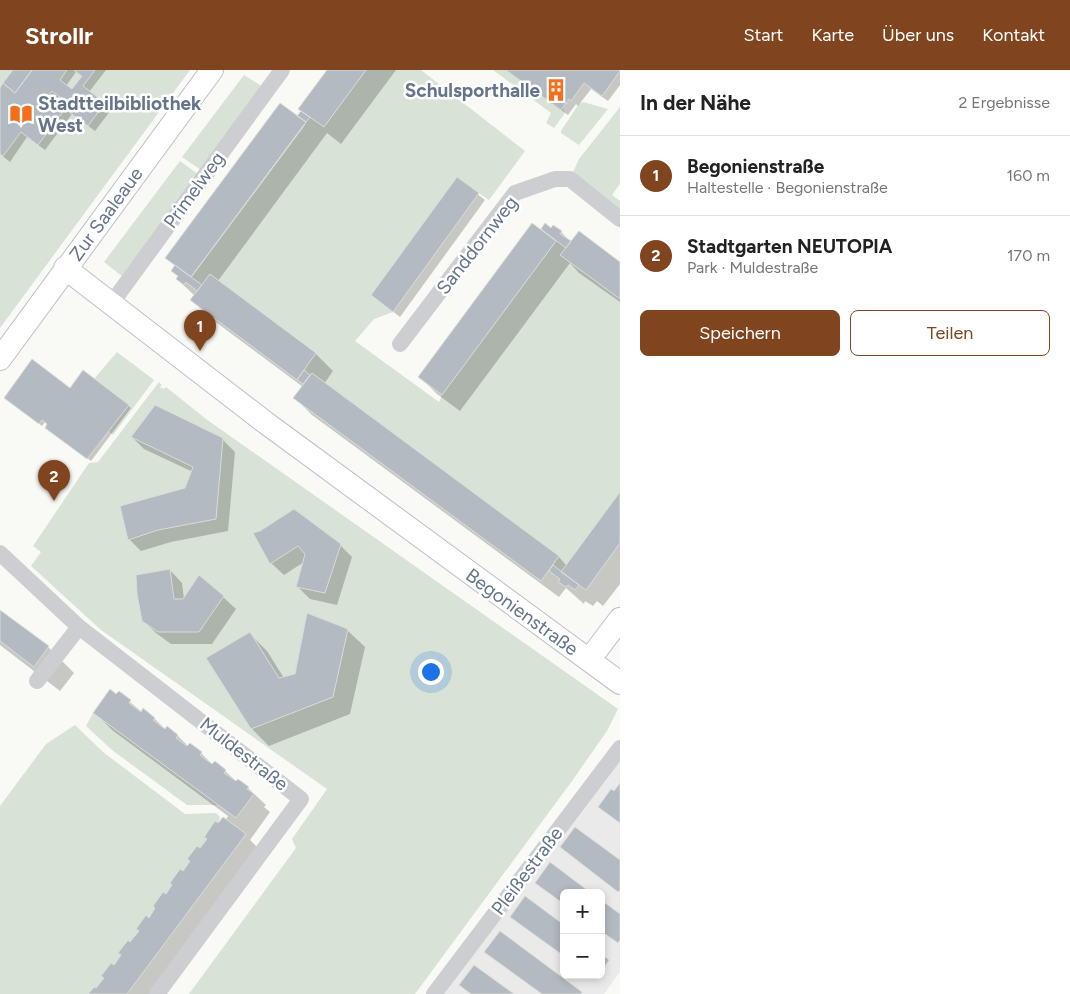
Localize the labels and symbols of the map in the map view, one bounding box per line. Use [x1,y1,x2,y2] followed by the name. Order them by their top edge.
[543,77,569,103] building icon: Schulsporthalle
[405,79,540,102] place label: Schulsporthalle
[38,92,202,137] place label: Stadtteilbibliothek West
[8,101,34,127] library icon: Stadtteilbibliothek West
[159,147,229,233] street label: Primelweg
[64,163,148,265] street label: Zur Saaleaue
[432,191,522,299] street label: Sanddornweg
[184,310,216,351] pin: 1
[38,460,70,501] pin: 2
[461,563,583,661] street label: Begonienstraße
[418,659,444,685] your location
[195,712,293,796] street label: Muldestraße
[486,822,568,920] street label: Pleißestraße

